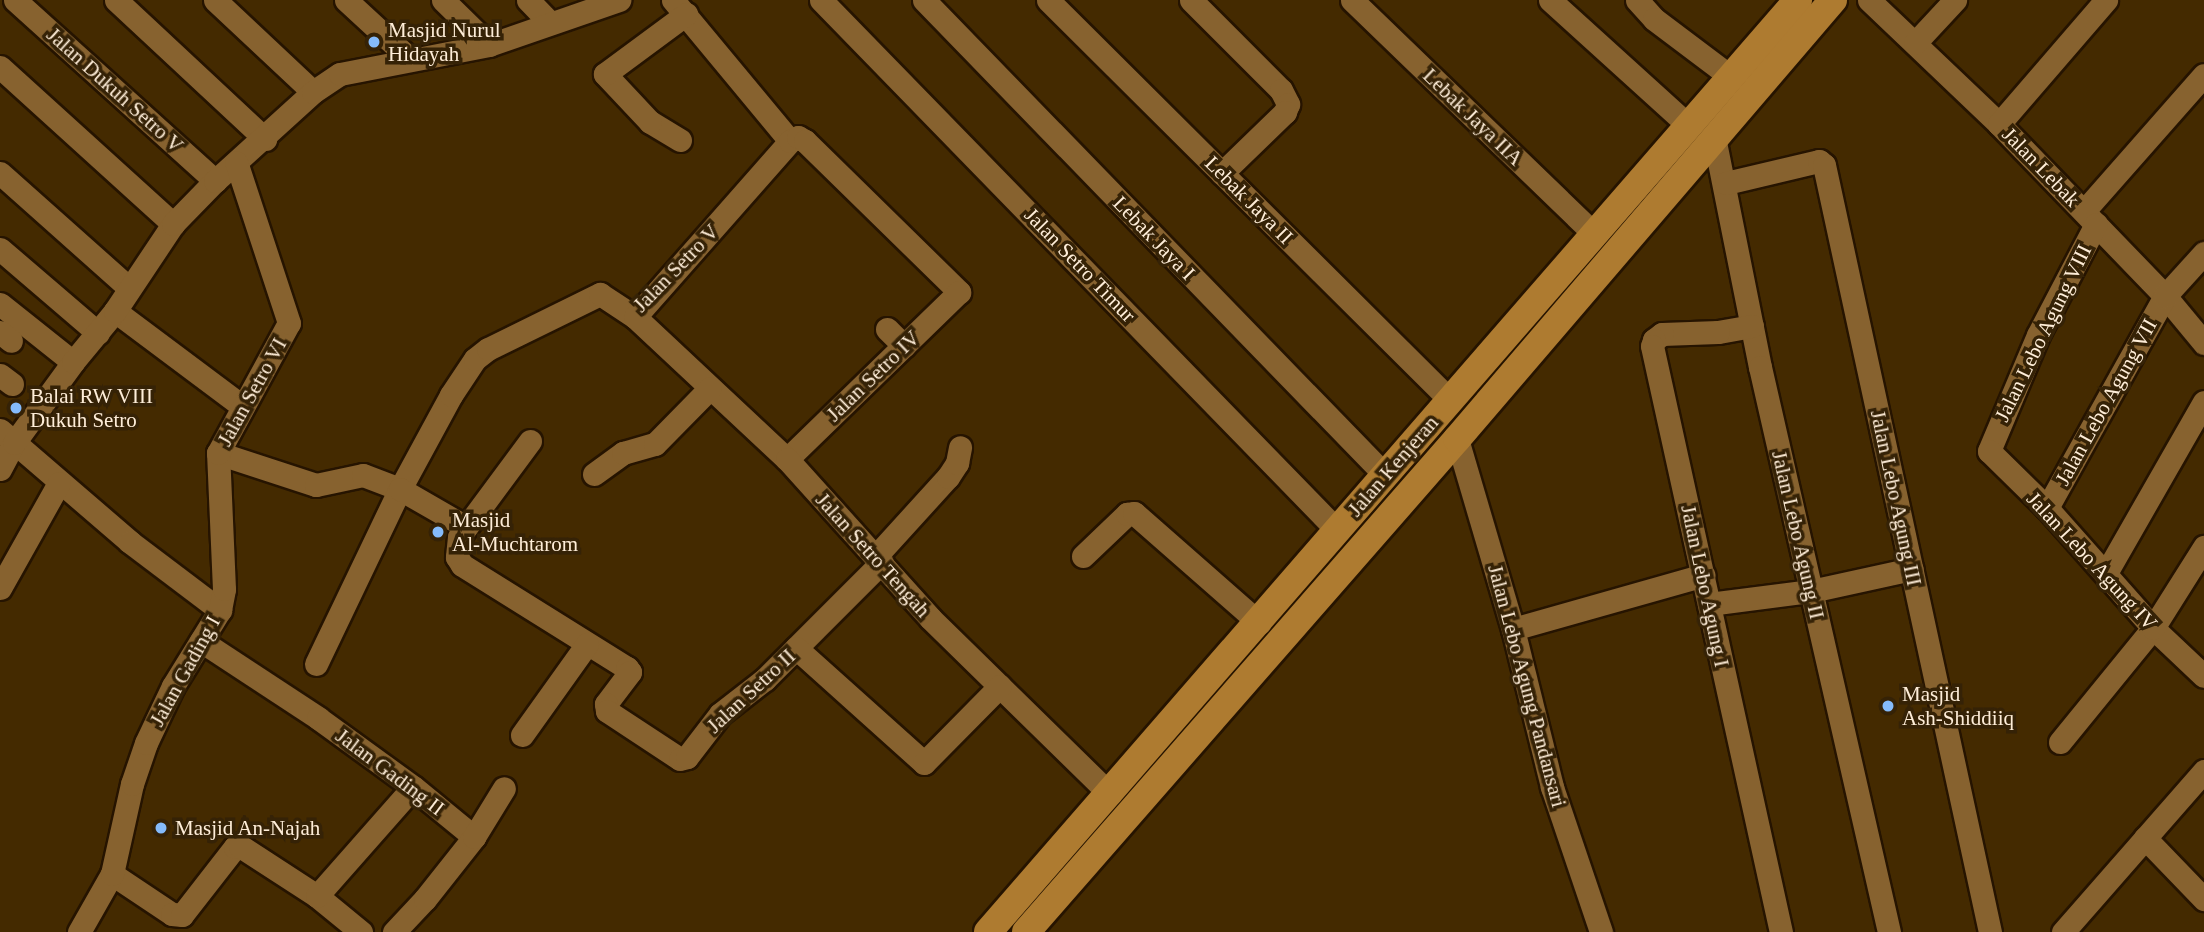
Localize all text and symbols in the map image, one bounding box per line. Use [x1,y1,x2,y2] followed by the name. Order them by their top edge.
[388,17,501,67] place label: Masjid Nurul Hidayah
[41,22,189,158] street label: Jalan Dukuh Setro V
[366,34,382,50] marker: Masjid Nurul Hidayah
[1418,63,1528,171] street label: Lebak Jaya IIA
[1997,122,2085,212] street label: Jalan Lebak
[1200,151,1298,249] street label: Lebak Jaya II
[1108,191,1200,285] street label: Lebak Jaya I
[1019,202,1141,328] street label: Jalan Setro Timur
[628,219,724,317] street label: Jalan Setro V
[1989,240,2097,426] street label: Jalan Lebo Agung VIII
[2049,314,2163,490] street label: Jalan Lebo Agung VII
[821,325,925,427] street label: Jalan Setro IV
[212,333,292,451] street label: Jalan Setro VI
[30,383,154,433] place label: Balai RW VIII Dukuh Setro
[8,400,24,416] marker: Balai RW VIII Dukuh Setro
[1865,407,1927,589] street label: Jalan Lebo Agung III
[1342,410,1444,522] street label: Jalan Kenjeran
[1766,448,1830,622] street label: Jalan Lebo Agung II
[2021,486,2163,636] street label: Jalan Lebo Agung IV
[810,487,936,623] street label: Jalan Setro Tengah
[1675,502,1735,670] street label: Jalan Lebo Agung I
[452,507,578,557] place label: Masjid Al-Muchtarom
[430,524,446,540] marker: Masjid Al-Muchtarom
[1482,561,1572,811] street label: Jalan Lebo Agung Pandansari
[144,611,226,731] street label: Jalan Gading I
[701,644,801,738] street label: Jalan Setro II
[1902,681,2014,731] place label: Masjid Ash-Shiddiiq
[1880,698,1896,714] marker: Masjid Ash-Shiddiiq
[331,723,449,821] street label: Jalan Gading II
[175,815,321,841] place label: Masjid An-Najah
[153,820,169,836] marker: Masjid An-Najah

